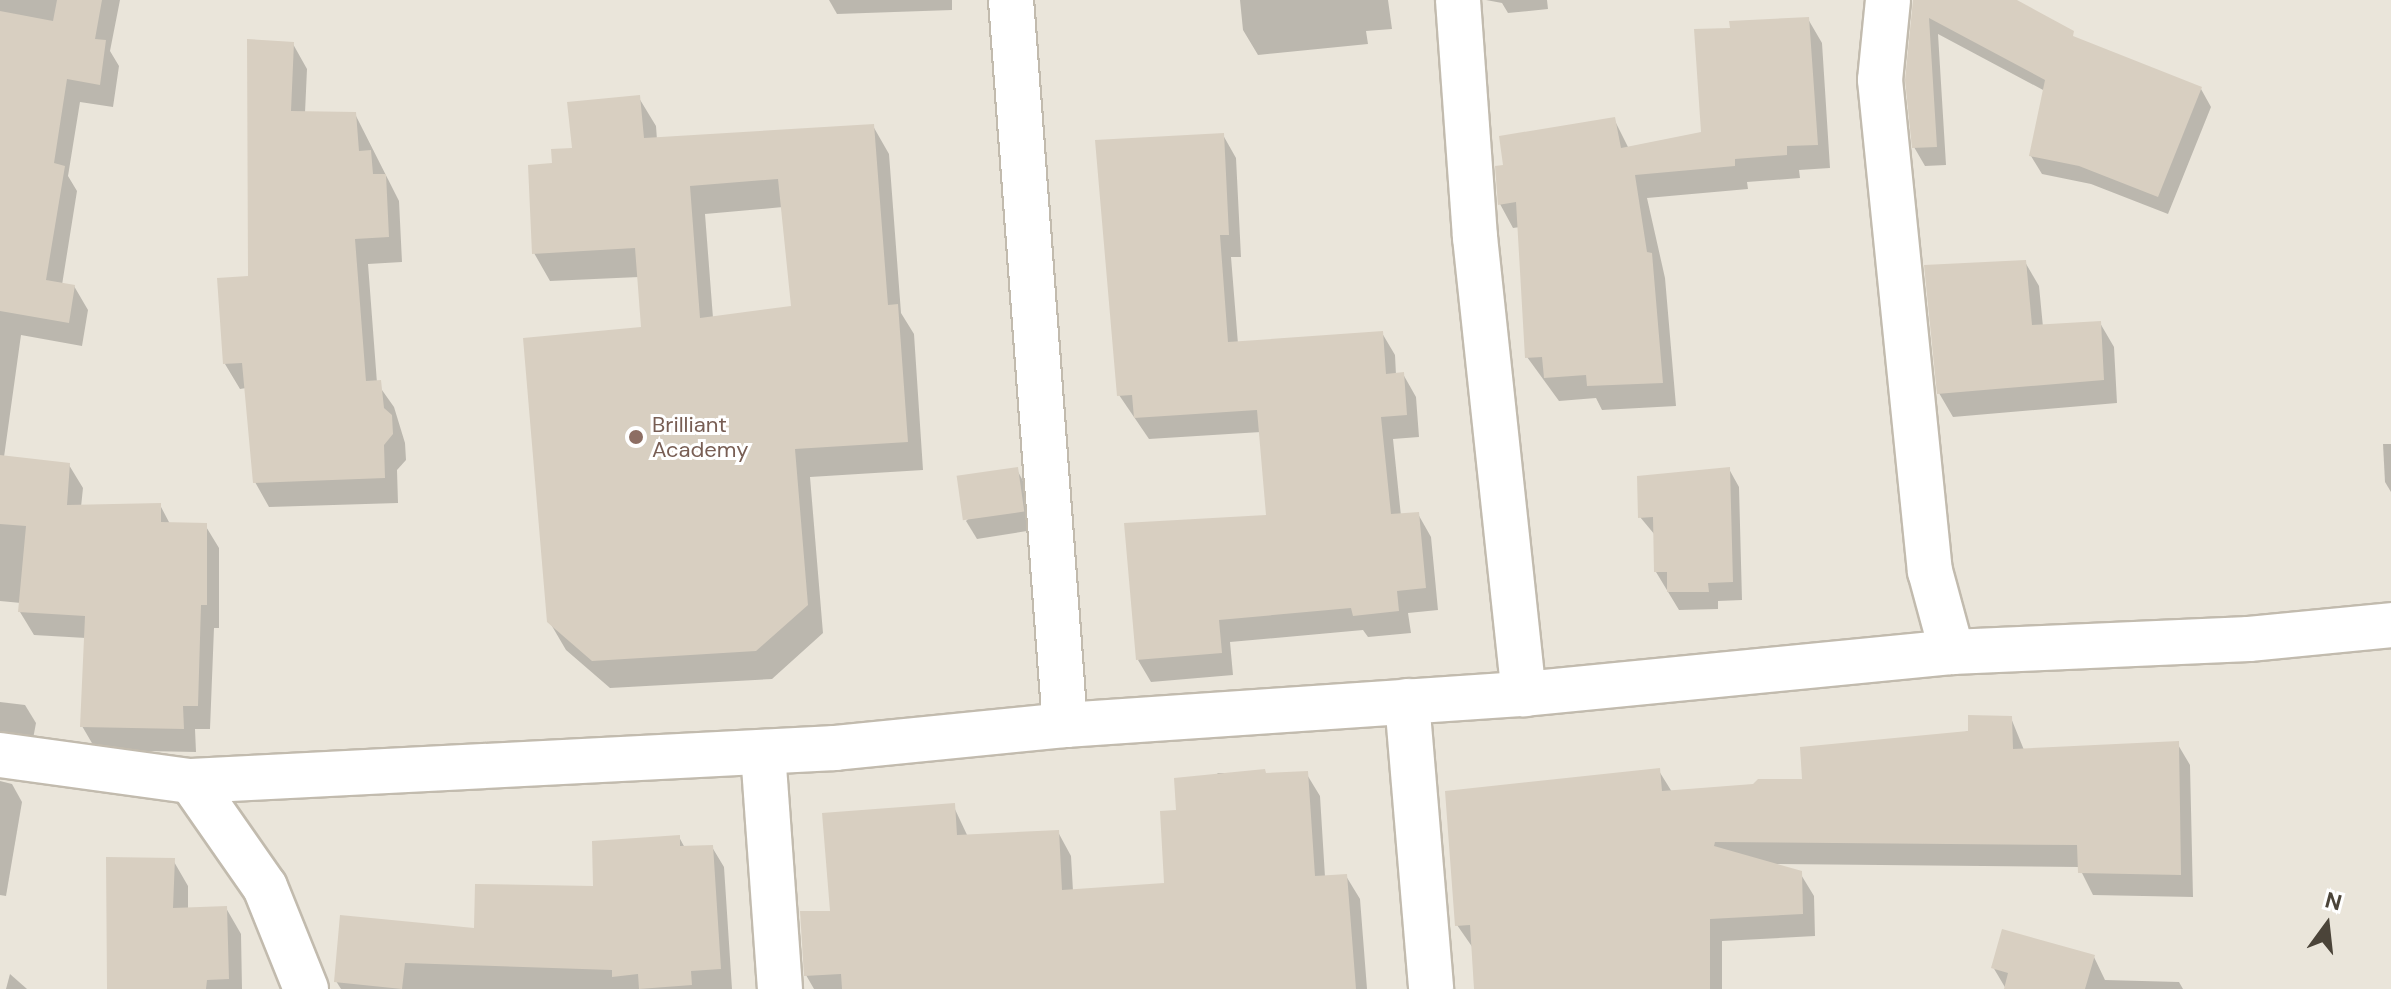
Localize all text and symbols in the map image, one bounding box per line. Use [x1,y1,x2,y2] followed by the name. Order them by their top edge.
[652,411,748,462] place label: Brilliant Academy
[627,428,645,446] marker: Brilliant Academy
[2287,885,2367,965] north arrow
[2322,885,2345,917] text: N

